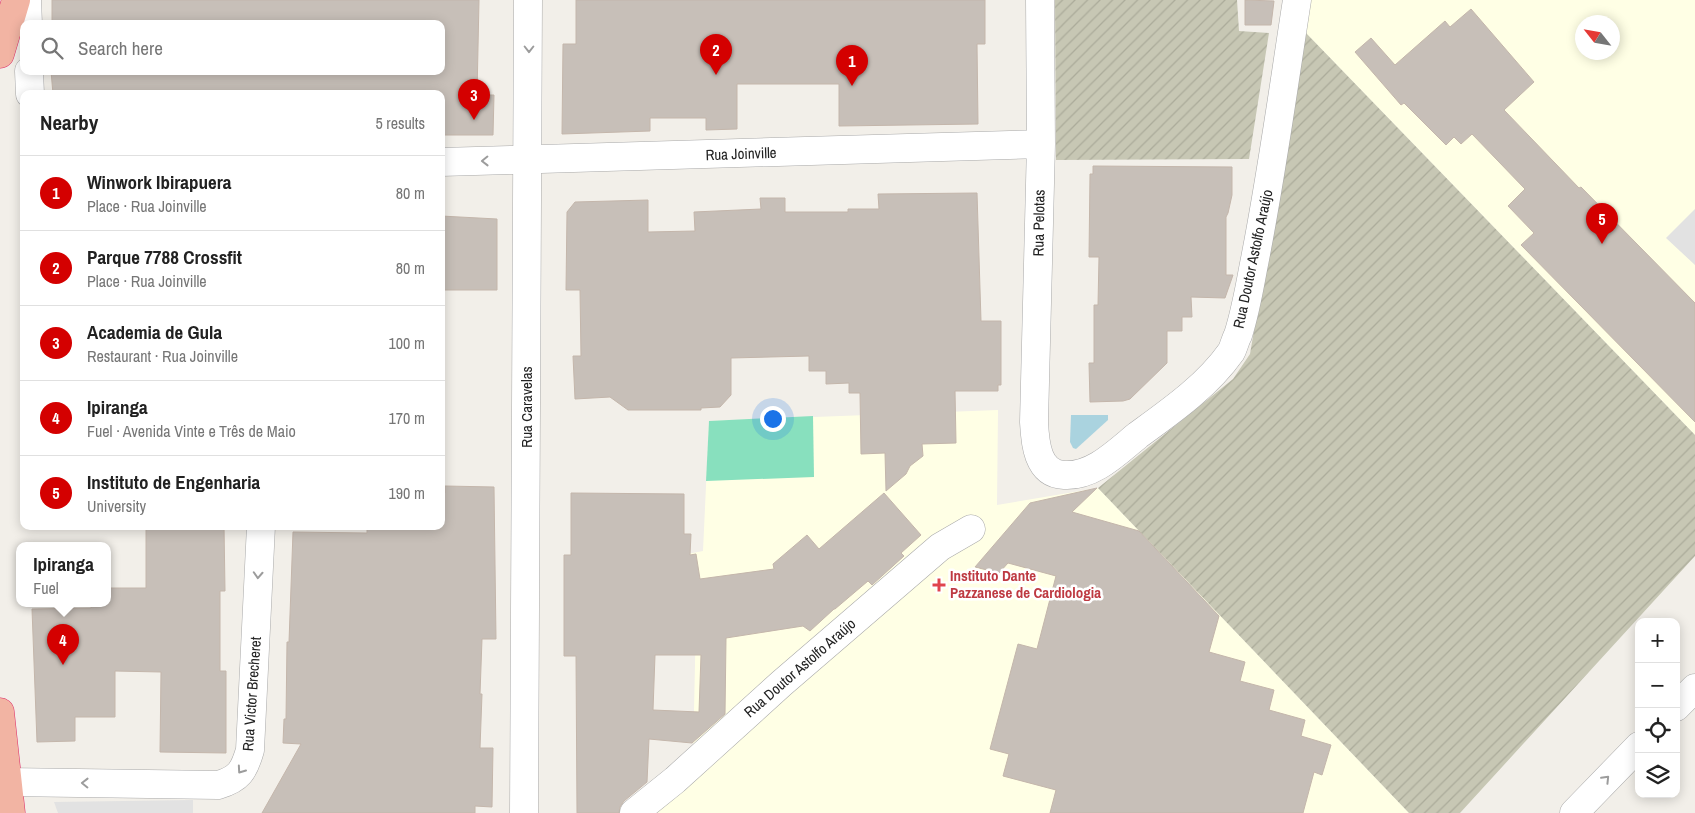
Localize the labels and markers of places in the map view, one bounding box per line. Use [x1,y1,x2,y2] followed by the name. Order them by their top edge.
[700,34,732,75] pin: 2
[836,45,868,86] pin: 1
[458,79,490,120] pin: 3
[1586,203,1618,244] pin: 5
[950,565,1101,603] place label: Instituto Dante Pazzanese de Cardiologia
[932,578,946,592] marker: Instituto Dante Pazzanese de Cardiologia
[47,624,79,665] pin: 4

